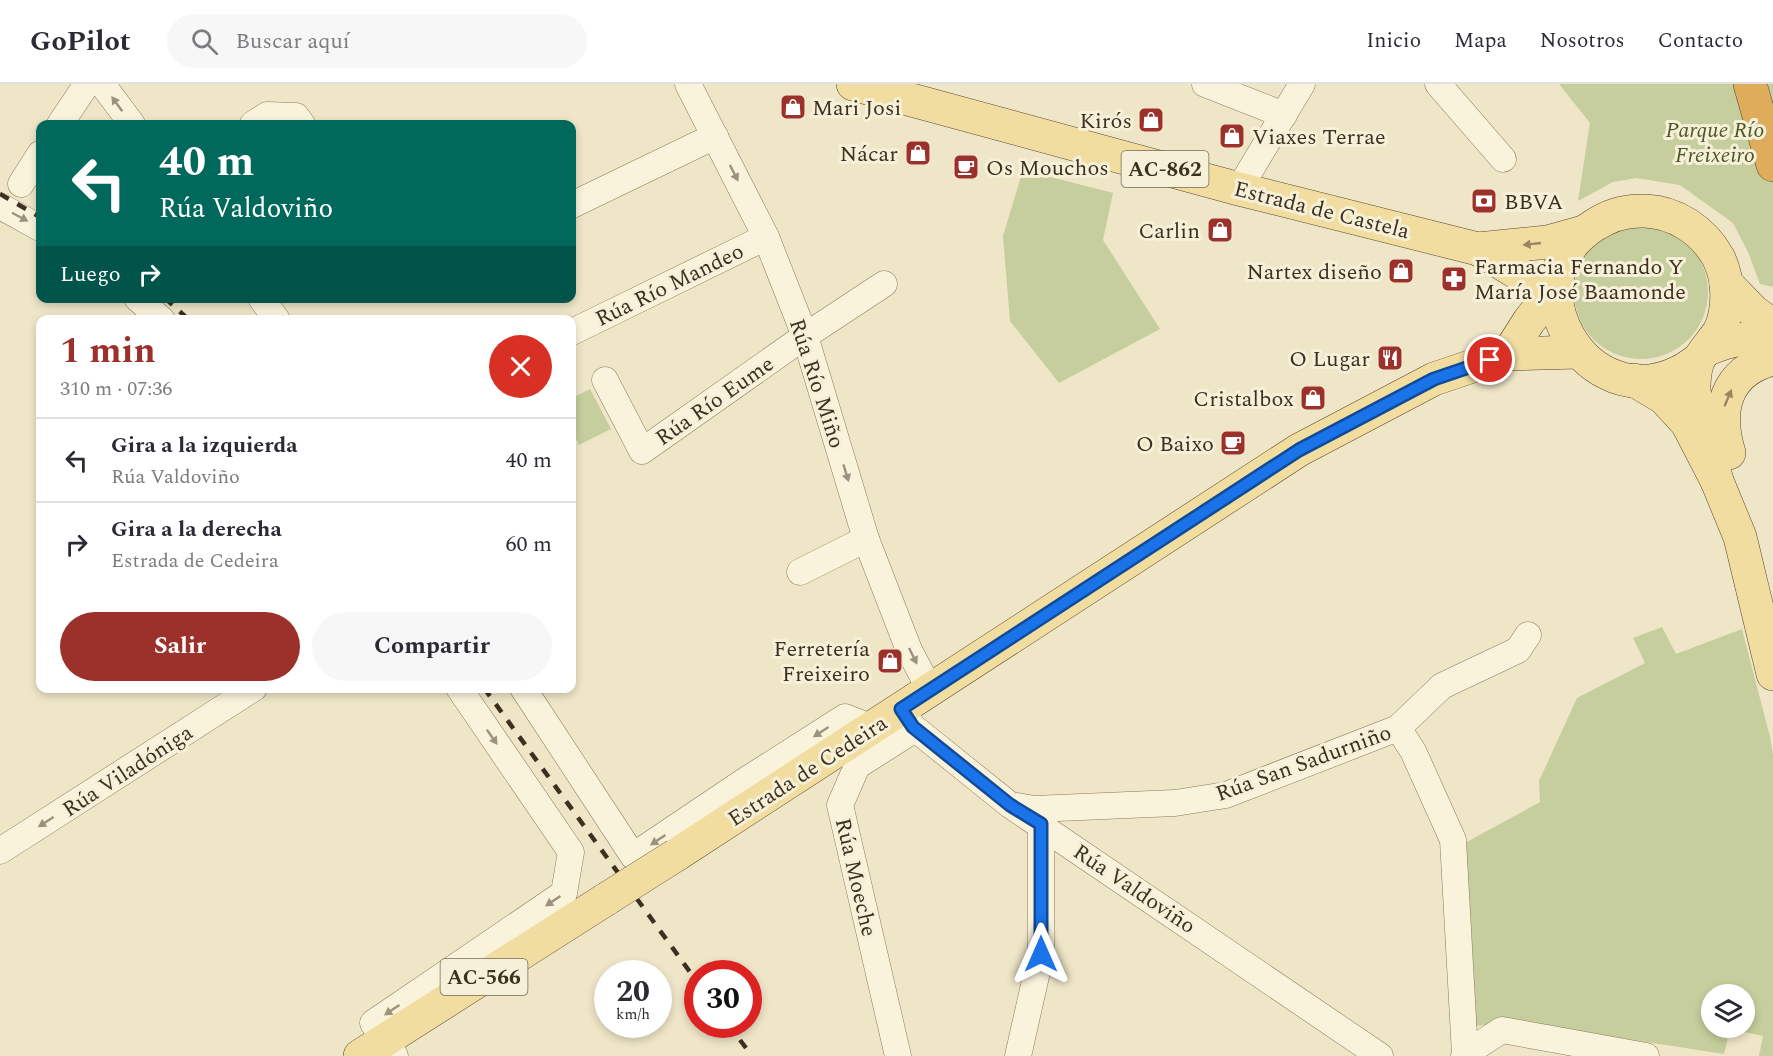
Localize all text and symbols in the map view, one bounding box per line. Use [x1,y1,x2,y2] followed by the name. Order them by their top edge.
[167,14,587,68] search box
[30,20,131,63] text: GoPilot
[188,25,221,58] icon: search
[236,25,350,58] text: Buscar aquí
[1366,25,1421,57] text: Inicio
[1454,25,1507,57] text: Mapa
[1540,25,1625,57] text: Nosotros
[1658,25,1743,57] text: Contacto
[778,92,808,122] shop icon: Mari Josi
[812,92,901,125] place label: Mari Josi
[111,97,123,113] one-way arrow
[1079,105,1132,138] place label: Kirós
[1136,105,1166,135] shop icon: Kirós
[1665,114,1765,172] park label: Parque Río Freixeiro
[1217,121,1247,151] shop icon: Viaxes Terrae
[1252,121,1386,154] place label: Viaxes Terrae
[159,131,254,194] text: 40 m
[840,138,898,171] place label: Nácar
[903,138,933,168] shop icon: Nácar
[60,144,138,222] icon: left
[1122,151,1208,187] road number: AC-862
[951,152,981,182] cafe icon: Os Mouchos
[986,152,1109,185] place label: Os Mouchos
[729,165,739,182] one-way arrow
[1230,173,1413,248] street label: Estrada de Castela
[1469,186,1499,216] bank icon: BBVA
[1504,186,1563,219] place label: BBVA
[159,188,333,230] text: Rúa Valdoviño
[12,212,29,222] one-way arrow
[1138,215,1200,248] place label: Carlin
[1205,215,1235,245] shop icon: Carlin
[590,235,749,336] street label: Rúa Río Mandeo
[1522,239,1541,249] one-way arrow
[1474,251,1686,309] place label: Farmacia Fernando Y María José Baamonde
[1247,256,1382,289] place label: Nartex diseño
[1386,256,1416,286] shop icon: Nartex diseño
[60,258,121,291] text: Luego
[133,258,166,291] icon: right
[1439,264,1469,294] pharmacy icon: Farmacia Fernando Y María José Baamonde
[780,314,853,453] street label: Rúa Río Miño
[60,324,156,379] text: 1 min
[1464,334,1515,385] pin
[489,335,552,398] button: close
[1289,343,1370,376] place label: O Lugar
[1375,343,1405,373] restaurant icon: O Lugar
[1473,343,1506,376] icon: arrive
[649,348,781,454] street label: Rúa Río Eume
[60,374,172,404] text: 310 m · 07:36
[1193,383,1294,416] place label: Cristalbox
[1298,383,1328,413] shop icon: Cristalbox
[1723,389,1733,407] one-way arrow
[1136,428,1214,461] place label: O Baixo
[1218,428,1248,458] cafe icon: O Baixo
[111,429,298,462] text: Gira a la izquierda
[60,444,93,477] icon: left
[506,444,552,477] text: 40 m
[111,462,240,492] text: Rúa Valdoviño
[842,464,852,482] one-way arrow
[111,513,282,546] text: Gira a la derecha
[60,528,93,561] icon: right
[506,528,552,561] text: 60 m
[111,546,279,576] text: Estrada de Cedeira
[60,612,300,681] button: Salir
[312,612,552,681] button: Compartir
[774,633,870,691] place label: Ferretería Freixeiro
[875,646,905,676] shop icon: Ferretería Freixeiro
[908,648,917,665] one-way arrow
[721,707,894,835] street label: Estrada de Cedeira
[56,716,200,826] street label: Rúa Viladóniga
[1211,716,1396,811] street label: Rúa San Sadurniño
[813,727,829,738] one-way arrow
[486,728,498,744] one-way arrow
[826,815,885,940] street label: Rúa Moeche
[38,816,54,827] one-way arrow
[650,834,666,845] one-way arrow
[1066,836,1202,943] street label: Rúa Valdoviño
[545,895,561,906] one-way arrow
[1009,922,1073,986] position arrow
[440,959,528,995] road number: AC-566
[684,960,762,1038] speed limit sign: 30
[616,969,650,1015] text: 20
[1701,984,1755,1038] map controls
[1701,984,1755,1038] button: layers
[616,1003,650,1026] text: km/h
[384,1004,400,1016] one-way arrow

